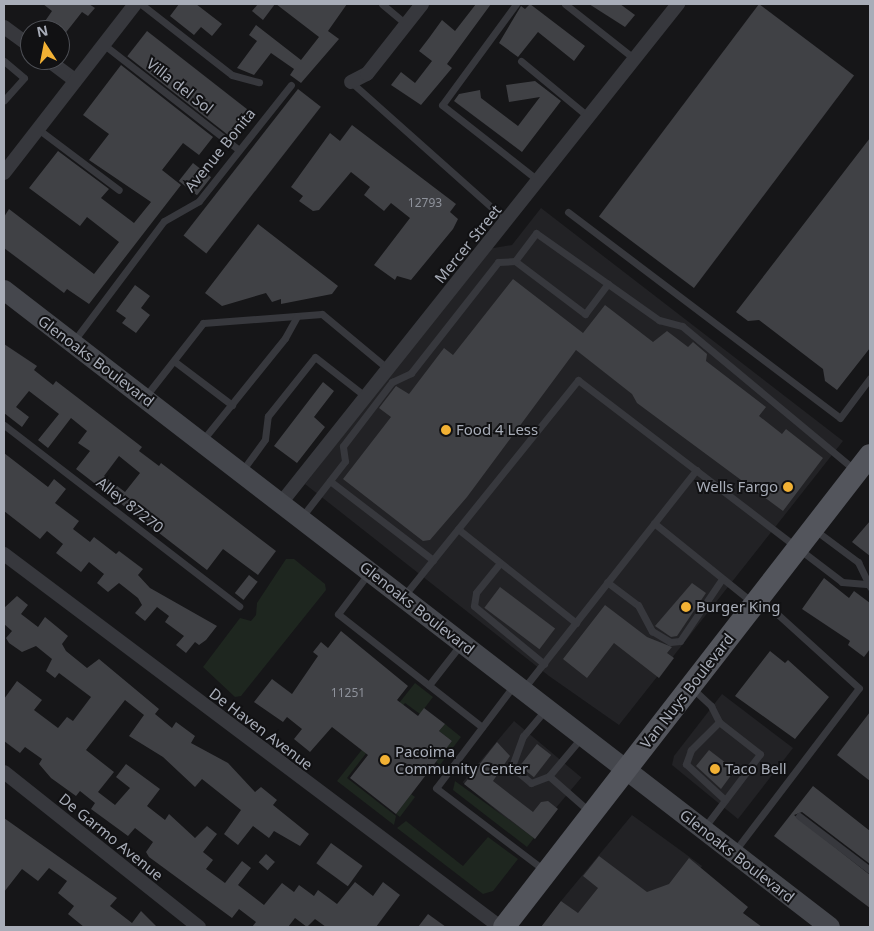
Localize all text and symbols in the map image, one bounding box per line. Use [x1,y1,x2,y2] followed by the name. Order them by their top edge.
[20,20,70,70] north arrow
[35,20,50,41] text: N
[143,54,217,118] street label: Villa del Sol
[181,105,259,195] street label: Avenue Bonita
[408,196,442,210] house number: 12793
[431,201,505,287] street label: Mercer Street
[35,312,157,410] street label: Glenoaks Boulevard
[456,421,538,439] place label: Food 4 Less
[440,424,452,436] marker: Food 4 Less
[93,473,167,537] street label: Alley 87270
[697,478,778,496] place label: Wells Fargo
[782,481,794,493] marker: Wells Fargo
[356,558,478,658] street label: Glenoaks Boulevard
[696,598,780,616] place label: Burger King
[680,601,692,613] marker: Burger King
[637,630,737,752] street label: Van Nuys Boulevard
[206,684,316,774] street label: De Haven Avenue
[331,686,365,700] house number: 11251
[395,742,528,777] place label: Pacoima Community Center
[379,754,391,766] marker: Pacoima Community Center
[725,760,787,778] place label: Taco Bell
[709,763,721,775] marker: Taco Bell
[55,790,167,884] street label: De Garmo Avenue
[676,806,798,906] street label: Glenoaks Boulevard

